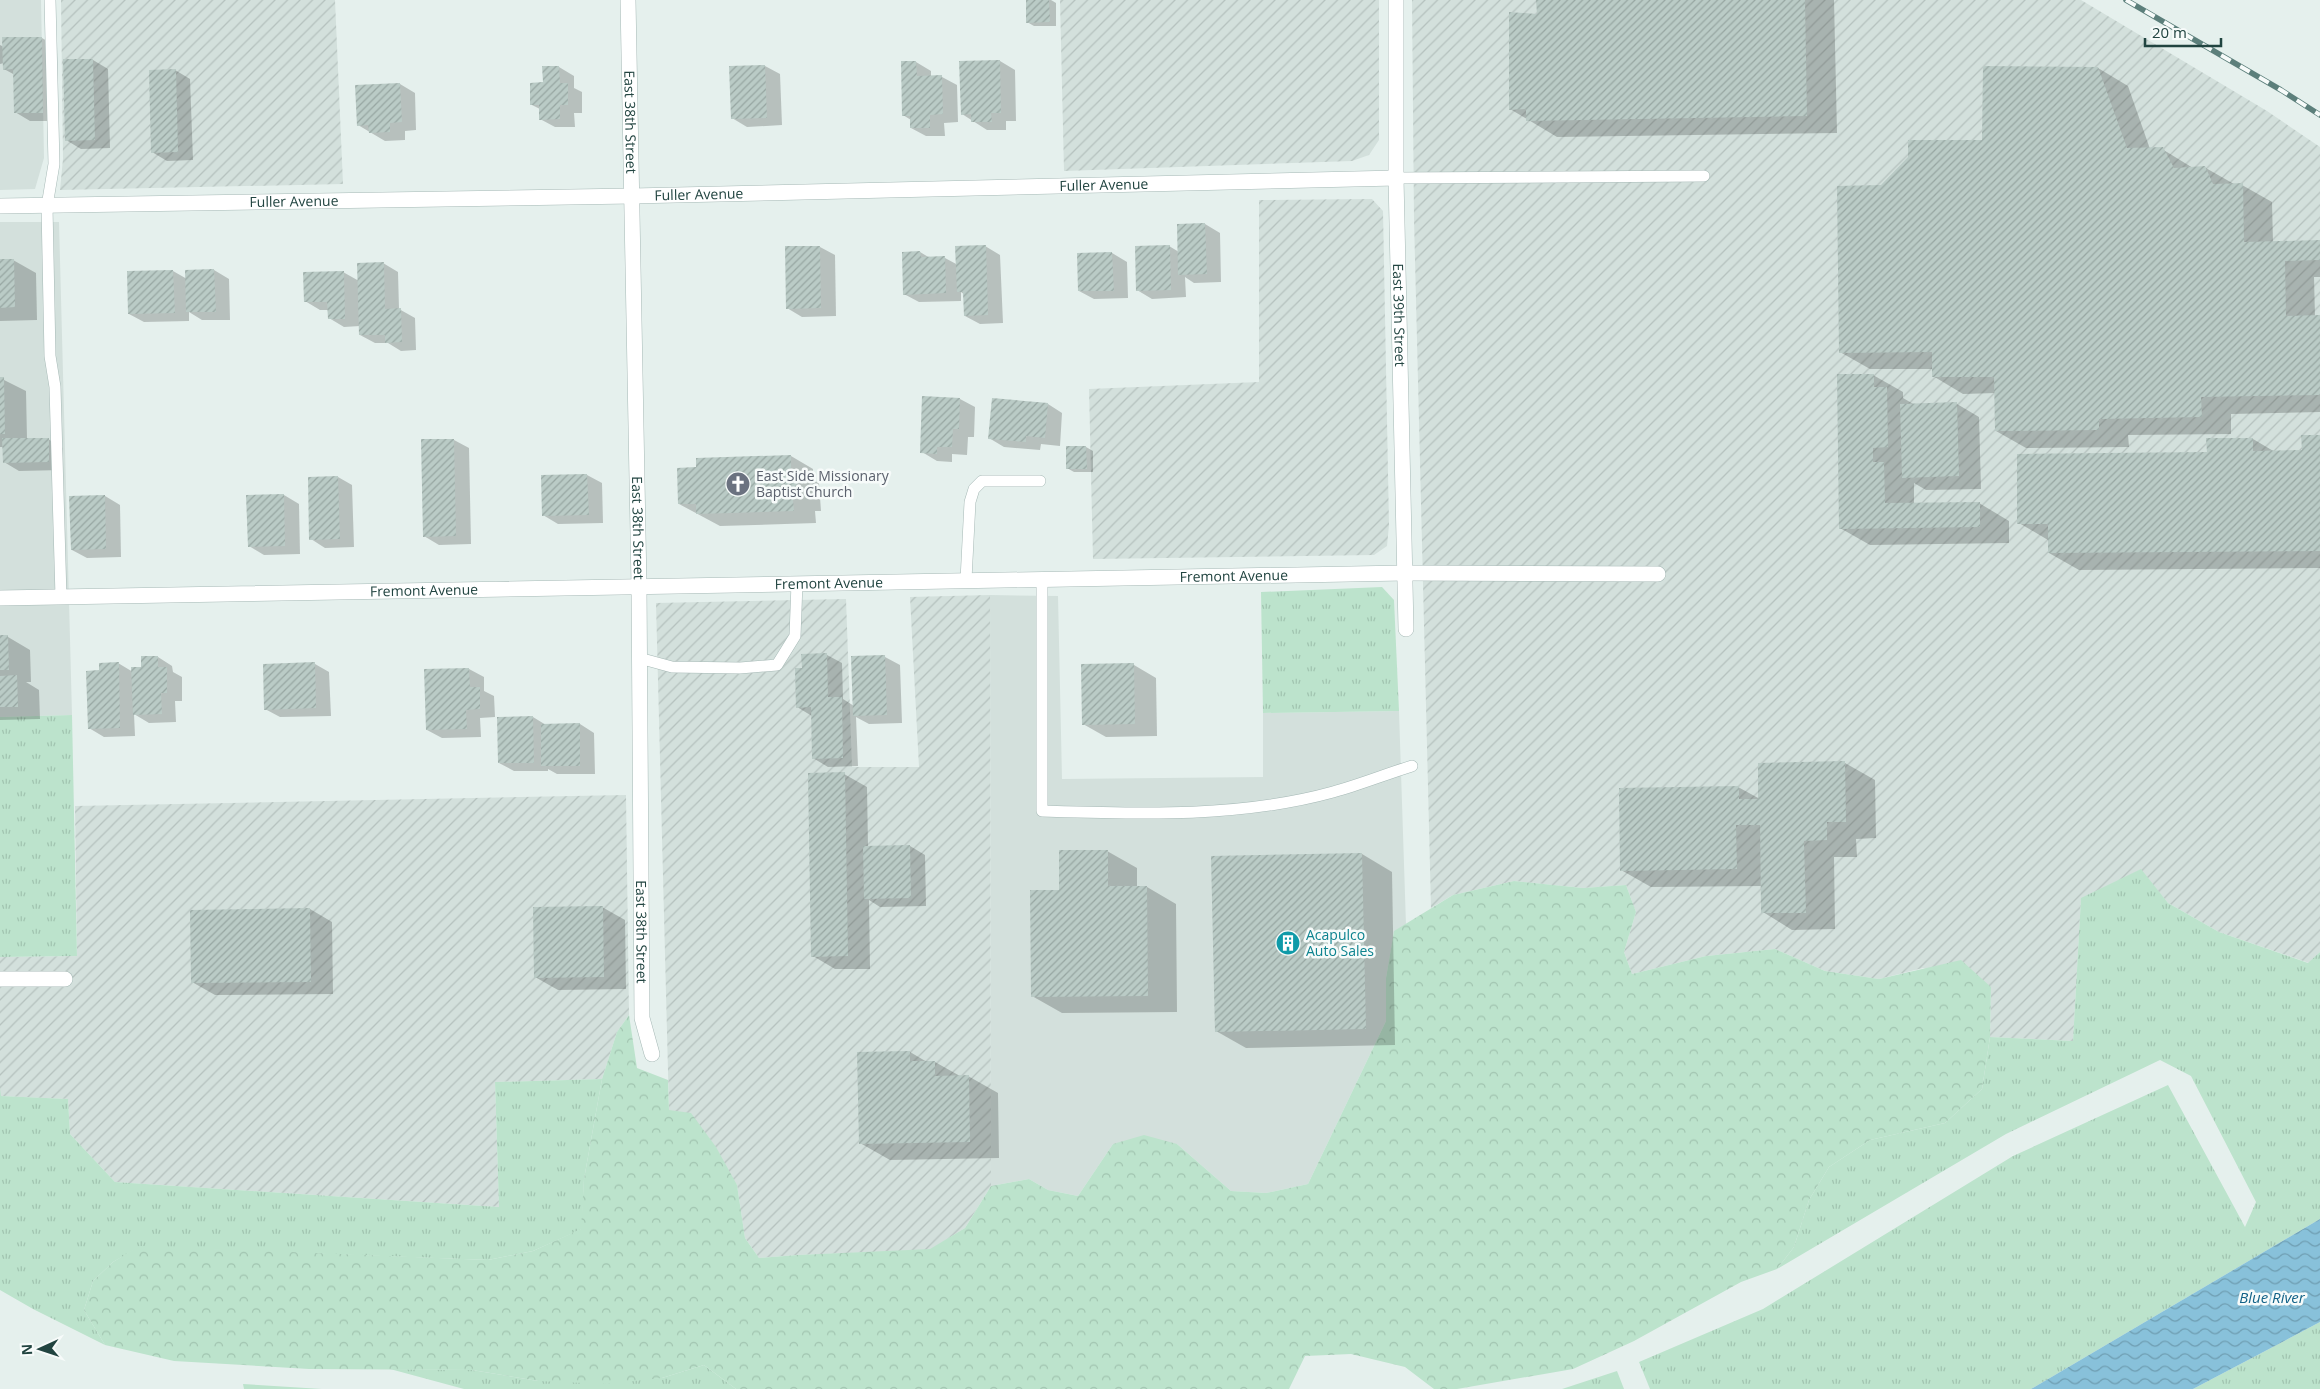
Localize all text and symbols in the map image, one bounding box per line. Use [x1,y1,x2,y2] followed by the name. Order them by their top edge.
[2145,15,2221,47] scale bar
[2152,22,2187,42] text: 20 m
[620,70,641,174] street label: East 38th Street
[1059,174,1149,195] street label: Fuller Avenue
[654,183,744,204] street label: Fuller Avenue
[249,191,339,211] street label: Fuller Avenue
[1389,263,1410,367] street label: East 39th Street
[756,466,890,501] place label: East Side Missionary Baptist Church
[725,471,751,497] church icon: East Side Missionary Baptist Church
[628,476,649,580] street label: East 38th Street
[1180,565,1288,586] street label: Fremont Avenue
[775,572,883,593] street label: Fremont Avenue
[370,579,478,600] street label: Fremont Avenue
[632,880,652,984] street label: East 38th Street
[1306,925,1374,960] place label: Acapulco Auto Sales
[1275,930,1301,956] building icon: Acapulco Auto Sales
[2239,1287,2306,1307] water label: Blue River
[15,1324,65,1374] north arrow
[17,1344,36,1356] text: N

